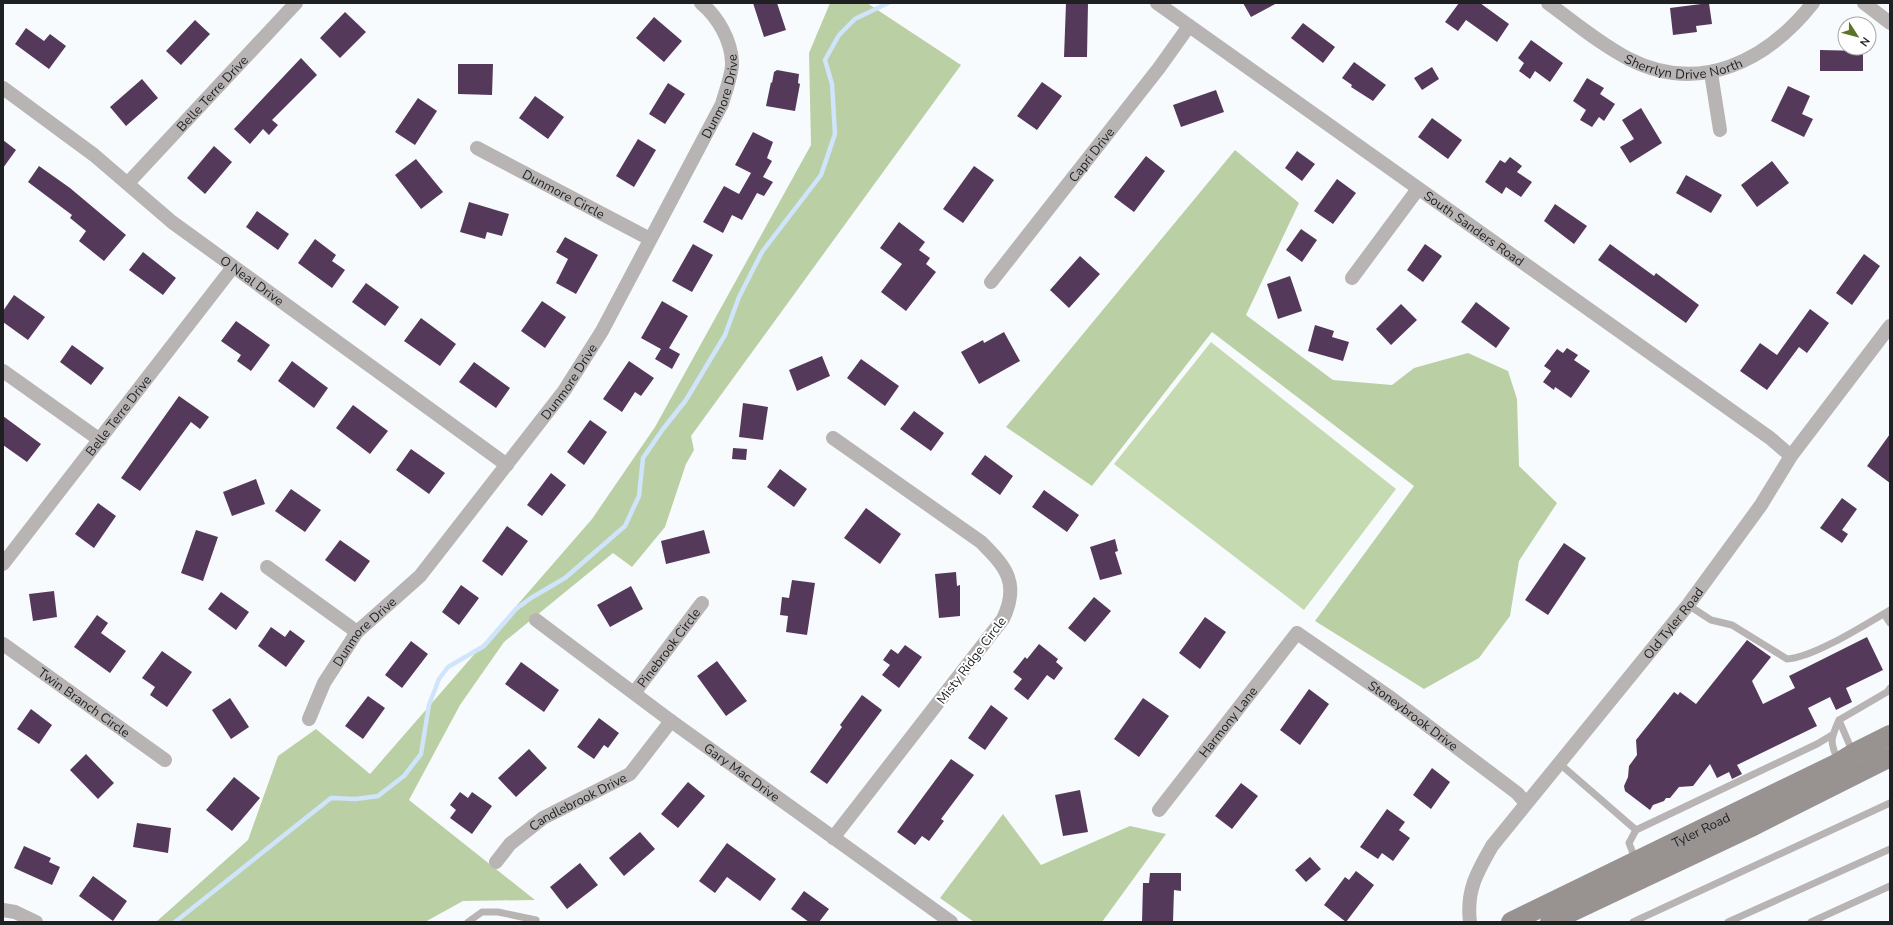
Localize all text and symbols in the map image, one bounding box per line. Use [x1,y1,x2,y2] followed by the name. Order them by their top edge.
[1837,16,1877,56] north arrow
[1856,34,1873,49] text: N
[1621,50,1746,84] street label: Sherrlyn Drive North
[173,52,253,136] street label: Belle Terre Drive
[697,53,742,142] street label: Dunmore Drive
[1065,124,1119,186] street label: Capri Drive
[519,165,608,224] street label: Dunmore Circle
[1420,187,1527,271] street label: South Sanders Road
[216,252,287,310] street label: O Neal Drive
[537,340,602,424] street label: Dunmore Drive
[82,372,156,460] street label: Belle Terre Drive
[1639,584,1708,663] street label: Old Tyler Road
[329,593,401,670] street label: Dunmore Drive
[633,605,705,692] street label: Pinebrook Circle
[933,613,1011,708] street label: Misty Ridge Circle
[34,664,133,742] street label: Twin Branch Circle
[1364,677,1462,756] street label: Stoneybrook Drive
[1195,683,1262,762] street label: Harmony Lane
[700,739,783,806] street label: Gary Mac Drive
[525,769,630,836] street label: Candlebrook Drive
[1669,809,1733,852] street label: Tyler Road

